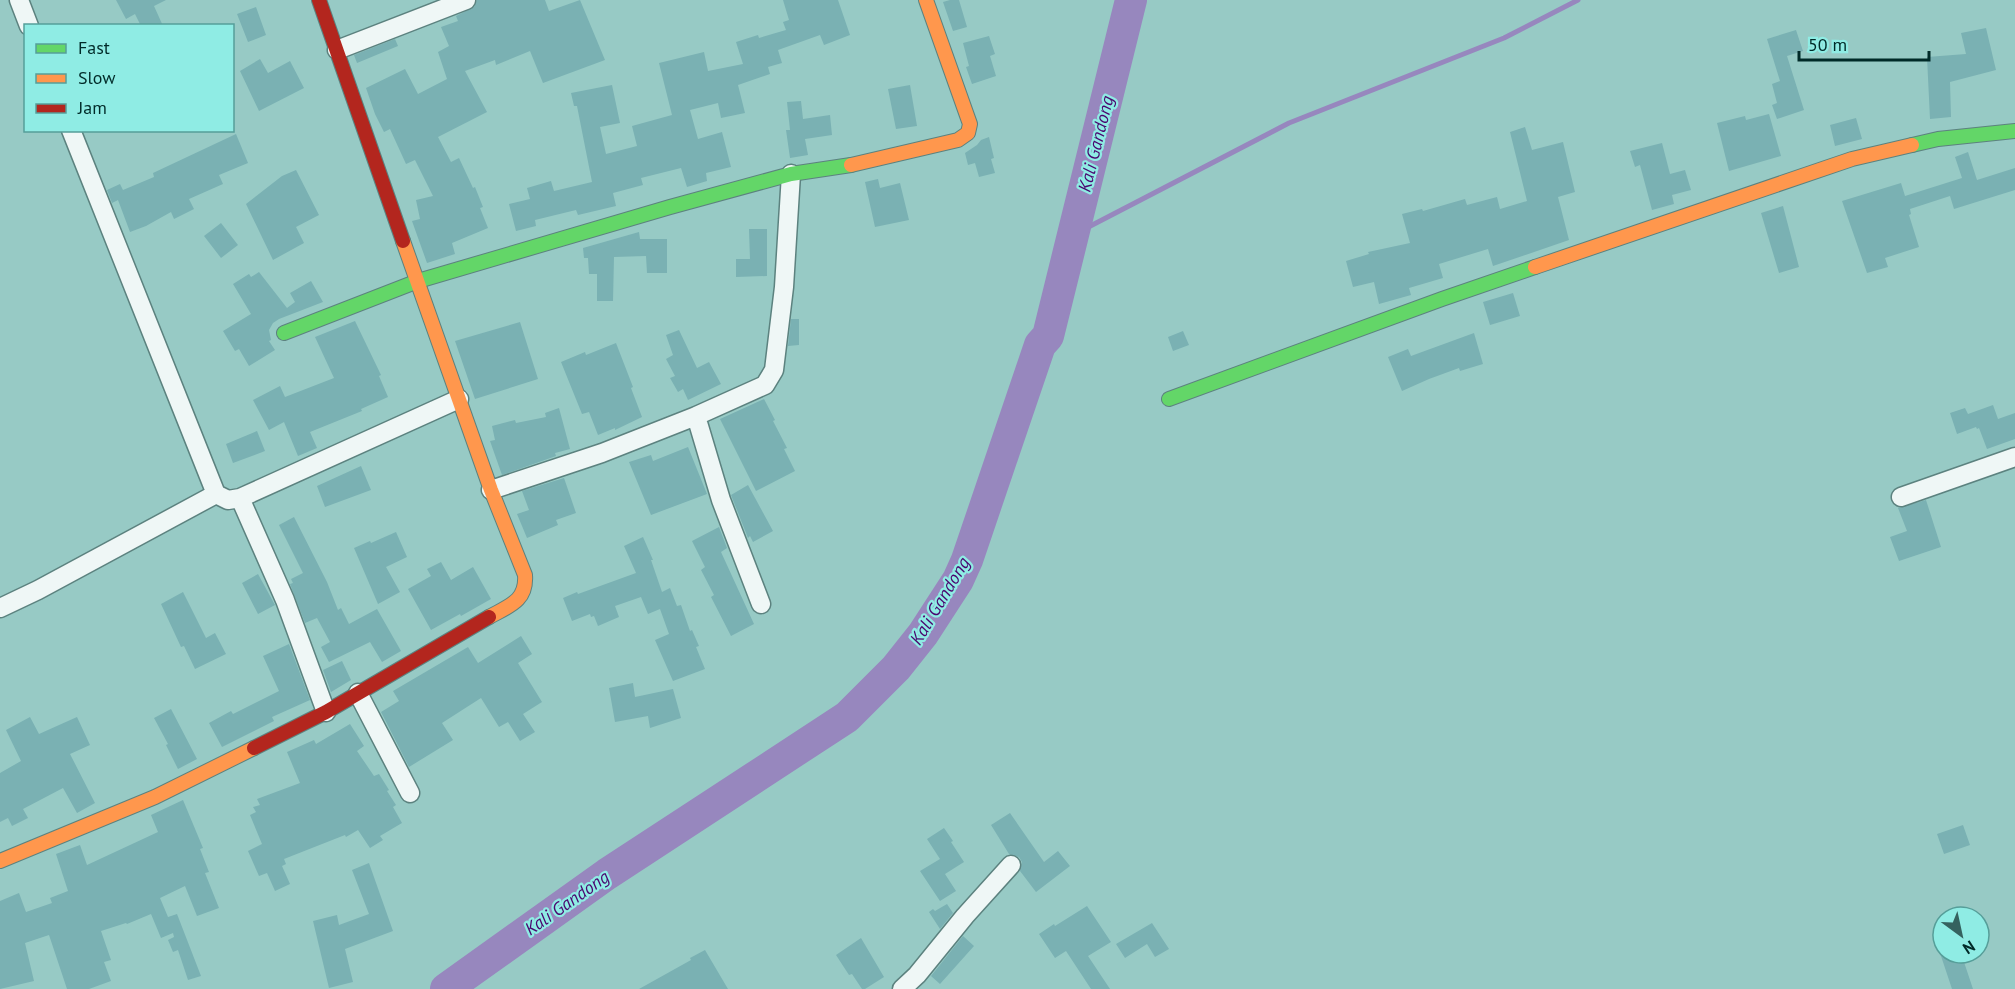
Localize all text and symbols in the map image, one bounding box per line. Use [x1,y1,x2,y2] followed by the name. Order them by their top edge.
[24,24,234,132] legend
[1799,24,1930,62] scale bar
[1808,33,1847,56] text: 50 m
[78,36,110,59] text: Fast
[78,66,116,89] text: Slow
[1072,93,1119,194] water label: Kali Gandong
[77,96,107,119] text: Jam
[904,553,975,649] water label: Kali Gandong
[520,865,614,940] water label: Kali Gandong
[1931,905,1991,965] north arrow
[1959,936,1979,959] text: N

